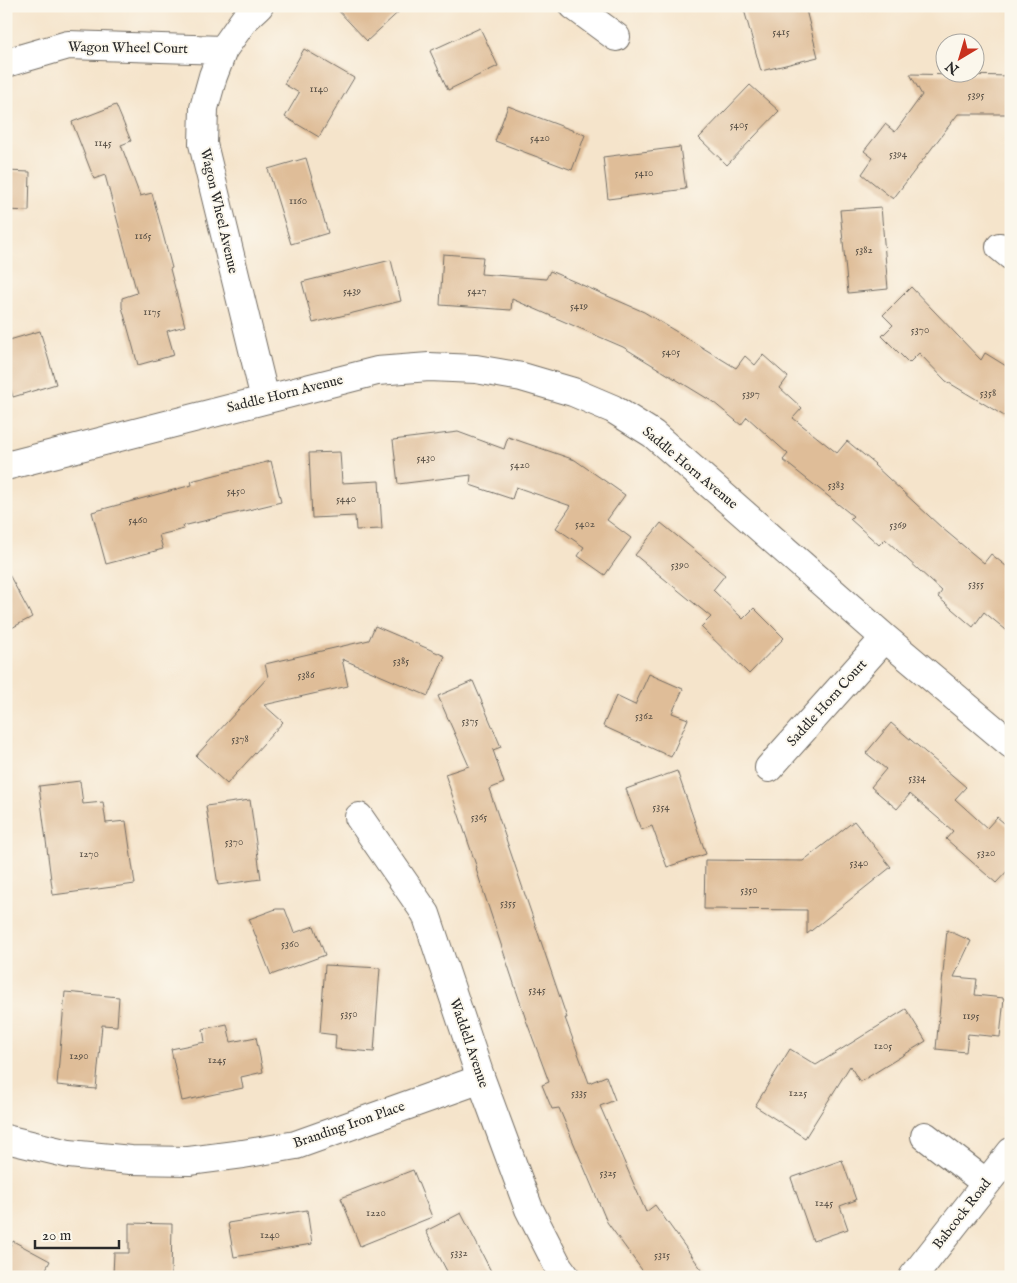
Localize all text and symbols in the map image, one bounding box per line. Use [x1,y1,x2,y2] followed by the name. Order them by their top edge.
[772,25,790,39] house number: 5415
[934,32,984,82] north arrow
[68,38,188,58] street label: Wagon Wheel Court
[942,57,964,79] text: N
[310,82,329,96] house number: 1140
[968,88,984,102] house number: 5395
[730,118,748,132] house number: 5405
[530,131,550,145] house number: 5420
[94,136,112,150] house number: 1145
[196,147,242,276] street label: Wagon Wheel Avenue
[889,147,908,161] house number: 5394
[635,166,653,180] house number: 5410
[289,194,307,208] house number: 1160
[135,229,151,243] house number: 1165
[855,243,873,257] house number: 5382
[343,284,361,298] house number: 5439
[467,284,487,298] house number: 5427
[570,299,588,313] house number: 5419
[143,305,161,319] house number: 1175
[911,323,929,337] house number: 5370
[662,345,680,359] house number: 5405
[225,371,346,417] street label: Saddle Horn Avenue
[980,386,996,400] house number: 5358
[742,387,760,401] house number: 5397
[639,423,742,514] street label: Saddle Horn Avenue
[417,451,435,465] house number: 5430
[510,458,530,472] house number: 5420
[828,478,844,492] house number: 5383
[227,484,245,498] house number: 5450
[336,492,356,506] house number: 5440
[128,513,148,527] house number: 5460
[575,517,595,531] house number: 5402
[889,518,907,532] house number: 5369
[671,558,689,572] house number: 5390
[968,577,984,591] house number: 5355
[393,654,409,668] house number: 5385
[783,656,871,750] street label: Saddle Horn Court
[297,668,315,682] house number: 5386
[635,709,653,723] house number: 5362
[461,714,479,728] house number: 5375
[231,732,249,746] house number: 5378
[908,771,926,785] house number: 5334
[652,800,670,814] house number: 5354
[471,810,487,824] house number: 5365
[225,835,243,849] house number: 5370
[977,846,995,860] house number: 5320
[79,847,99,861] house number: 1270
[850,856,868,870] house number: 5340
[740,883,758,897] house number: 5350
[500,896,516,910] house number: 5355
[281,937,299,951] house number: 5360
[528,983,546,997] house number: 5345
[445,996,493,1091] street label: Waddell Avenue
[340,1007,358,1021] house number: 5350
[963,1009,980,1023] house number: 1195
[874,1039,892,1053] house number: 1205
[69,1049,89,1063] house number: 1290
[208,1053,226,1067] house number: 1245
[571,1086,587,1100] house number: 5335
[789,1086,807,1100] house number: 1225
[291,1097,408,1153] street label: Branding Iron Place
[599,1166,617,1180] house number: 5325
[929,1175,995,1253] street label: Babcock Road
[815,1196,833,1210] house number: 1245
[366,1206,386,1220] house number: 1220
[35,1218,119,1250] scale bar
[42,1226,72,1245] text: 20 m
[260,1228,280,1242] house number: 1240
[450,1246,468,1260] house number: 5332
[654,1248,670,1262] house number: 5315

